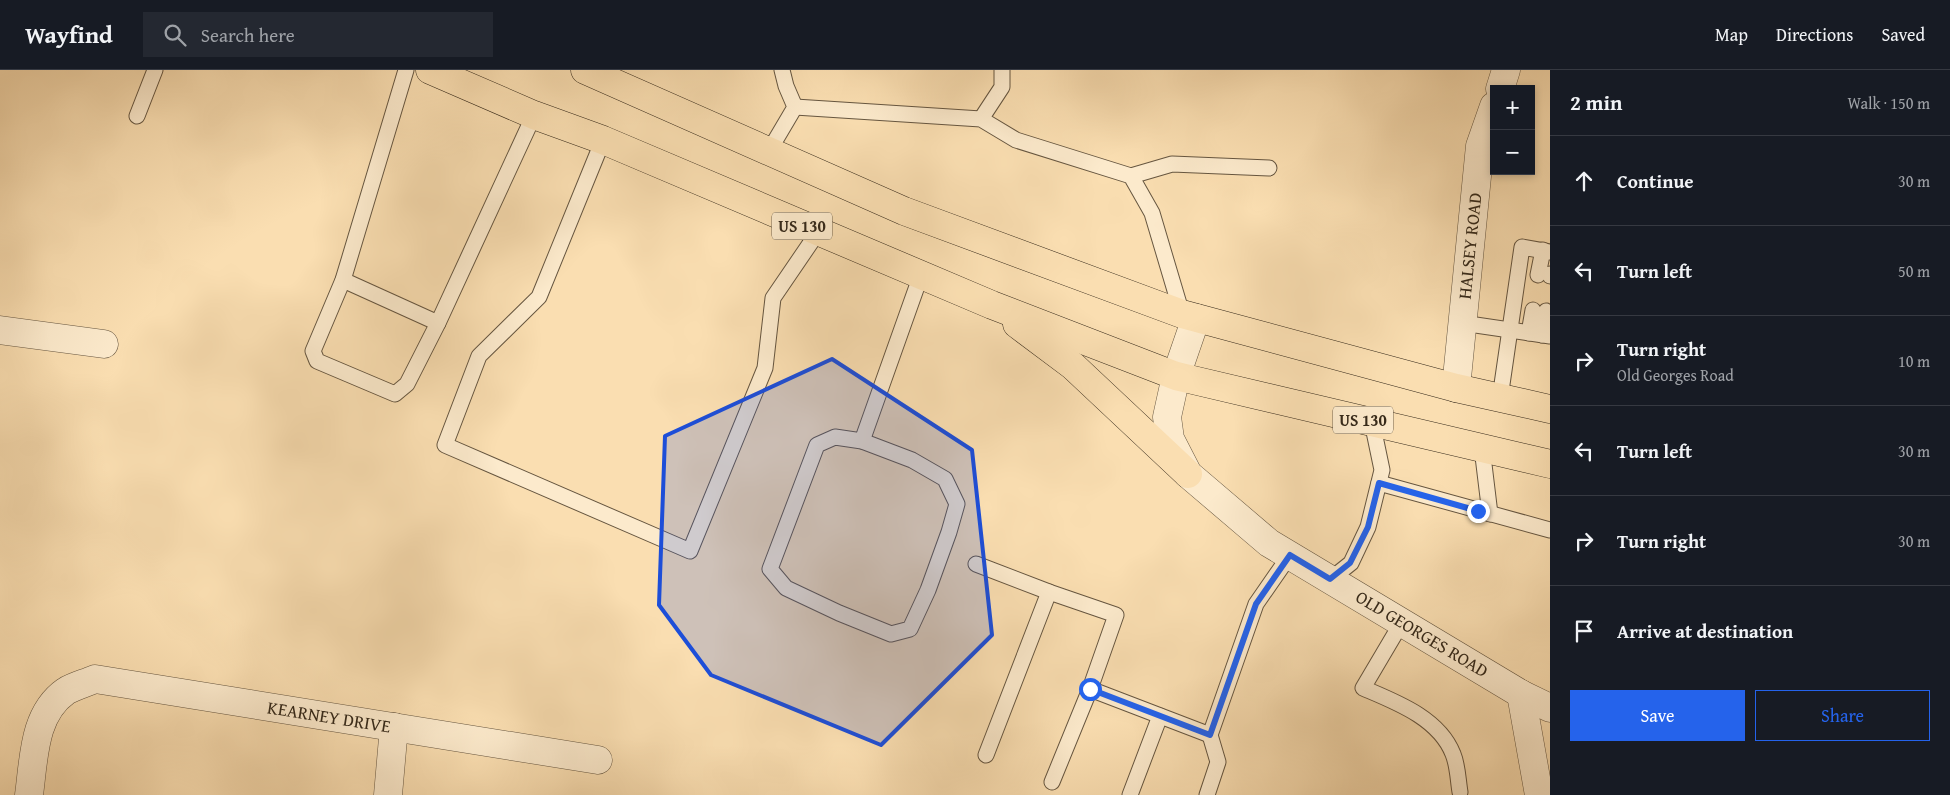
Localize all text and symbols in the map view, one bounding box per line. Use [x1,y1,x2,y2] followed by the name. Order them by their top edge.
[143,12,493,57] search box
[25,17,113,52] text: Wayfind
[161,21,189,49] icon: search
[201,21,295,49] text: Search here
[1715,21,1748,48] text: Map
[1776,21,1853,48] text: Directions
[1881,21,1925,48] text: Saved
[1490,85,1535,175] map controls
[1490,85,1535,130] button: +
[1570,87,1622,118] text: 2 min
[1847,91,1930,115] text: Walk · 150 m
[1490,130,1535,175] button: −
[1570,167,1598,195] icon: ahead
[1617,167,1694,195] text: Continue
[1898,169,1930,193] text: 30 m
[1450,191,1489,301] street label: HALSEY ROAD
[772,212,832,240] road number: US 130
[1570,257,1598,285] icon: left
[1617,257,1692,285] text: Turn left
[1898,259,1930,283] text: 50 m
[1617,335,1706,363] text: Turn right
[1570,347,1598,375] icon: right
[1898,349,1930,373] text: 10 m
[1617,363,1734,387] text: Old Georges Road
[1333,406,1393,434] road number: US 130
[1570,437,1598,465] icon: left
[1617,437,1692,465] text: Turn left
[1898,439,1930,463] text: 30 m
[1467,500,1490,523] route end
[1570,527,1598,555] icon: right
[1617,527,1706,555] text: Turn right
[1898,529,1930,553] text: 30 m
[1351,583,1494,684] street label: OLD GEORGES ROAD
[1570,617,1598,645] icon: arrive
[1617,617,1793,645] text: Arrive at destination
[1079,678,1102,701] route start
[1570,690,1745,741] button: Save
[1755,690,1930,741] button: Share
[266,693,393,740] street label: KEARNEY DRIVE

